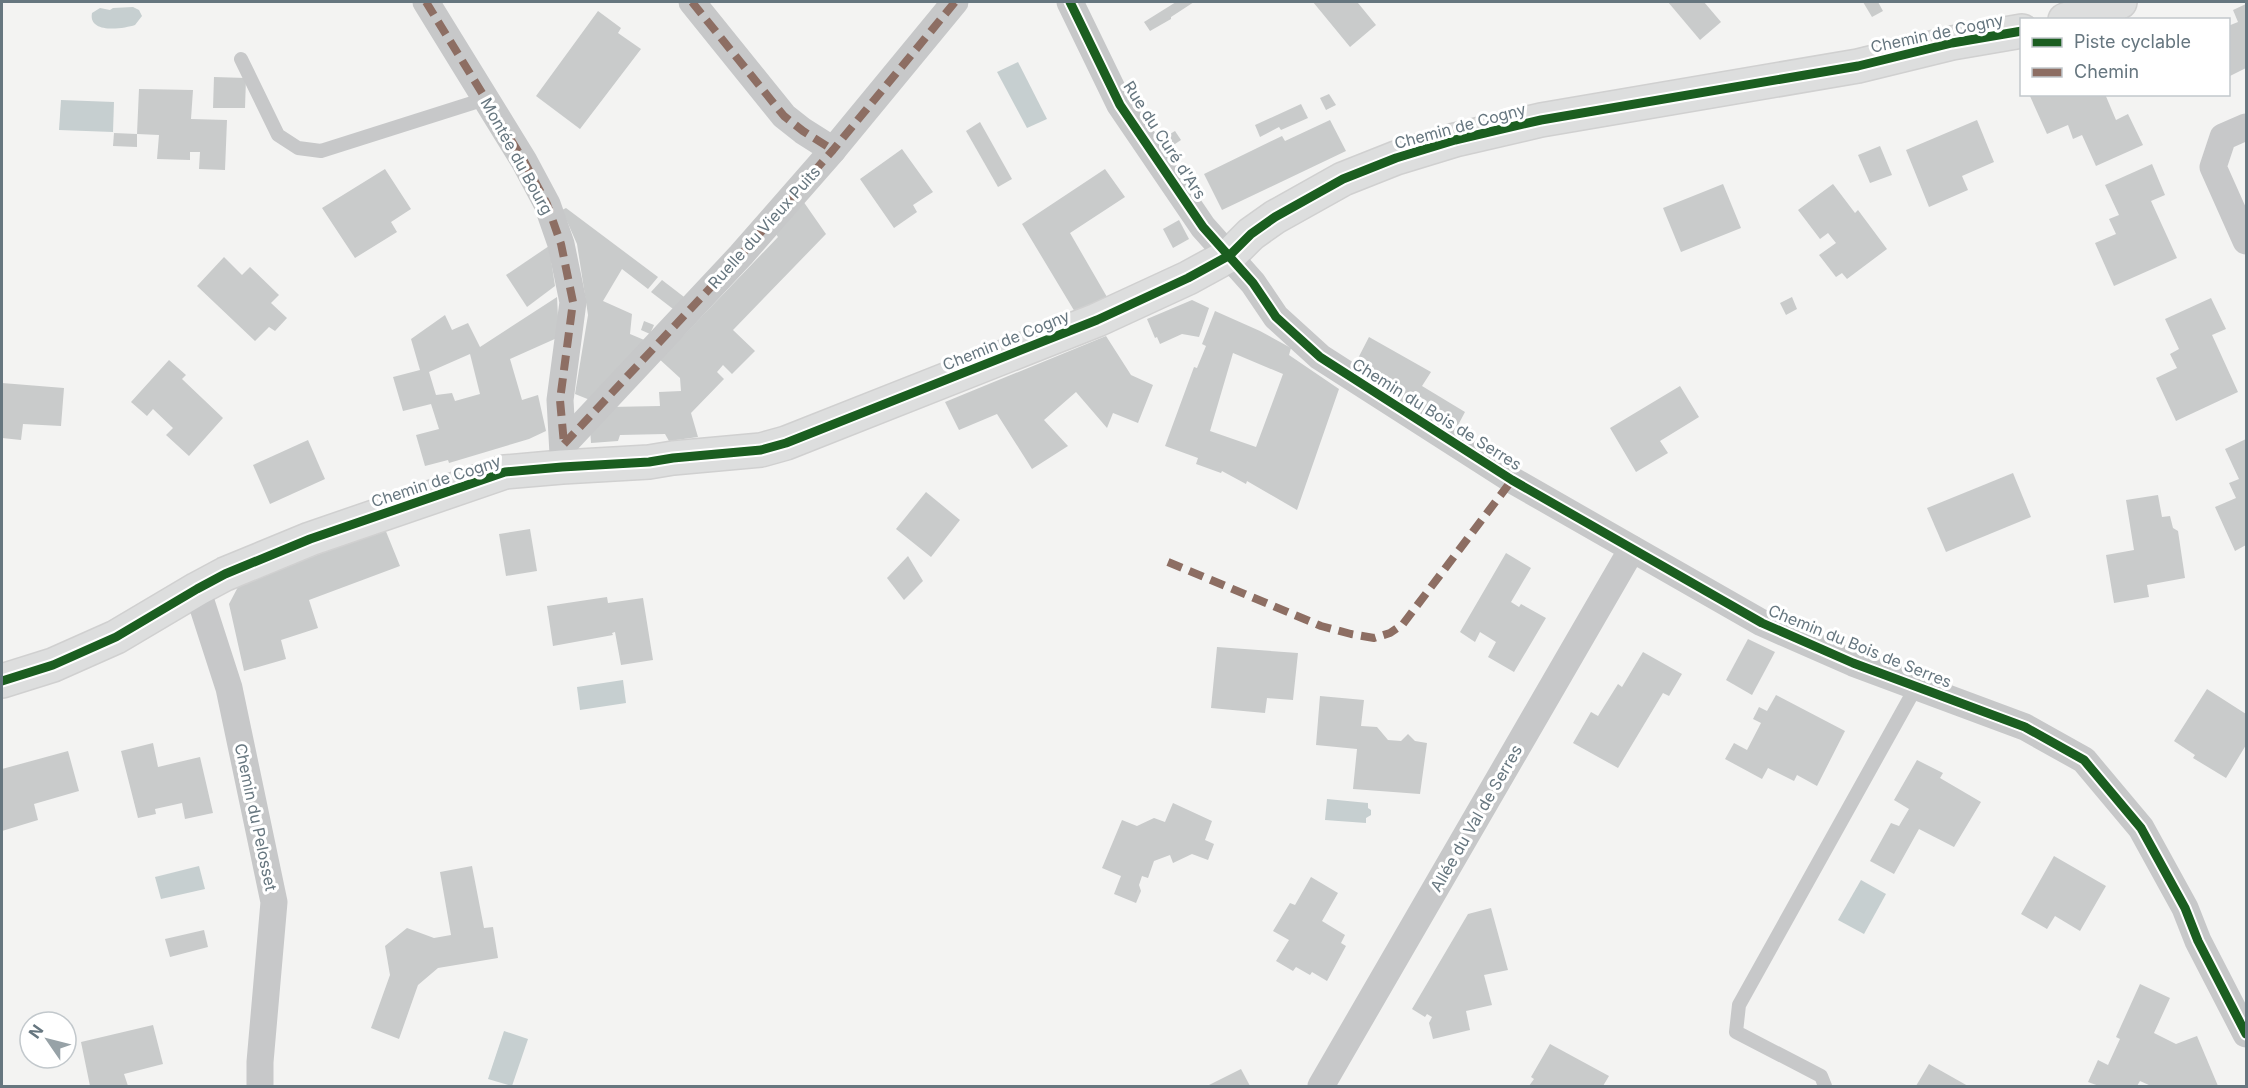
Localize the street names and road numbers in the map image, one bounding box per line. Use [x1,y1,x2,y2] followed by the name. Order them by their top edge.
[1869,9,2005,57] street label: Chemin de Cogny
[1119,77,1211,203] street label: Rue du Curé d'Ars
[477,94,557,218] street label: Montée du Bourg
[1392,99,1528,153] street label: Chemin de Cogny
[704,161,824,293] street label: Ruelle du Vieux Puits
[940,305,1072,375] street label: Chemin de Cogny
[1349,354,1525,474] street label: Chemin du Bois de Serres
[369,451,503,511] street label: Chemin de Cogny
[1765,600,1955,692] street label: Chemin du Bois de Serres
[231,741,281,893] street label: Chemin du Pelosset
[1426,741,1526,895] street label: Allée du Val de Serres

